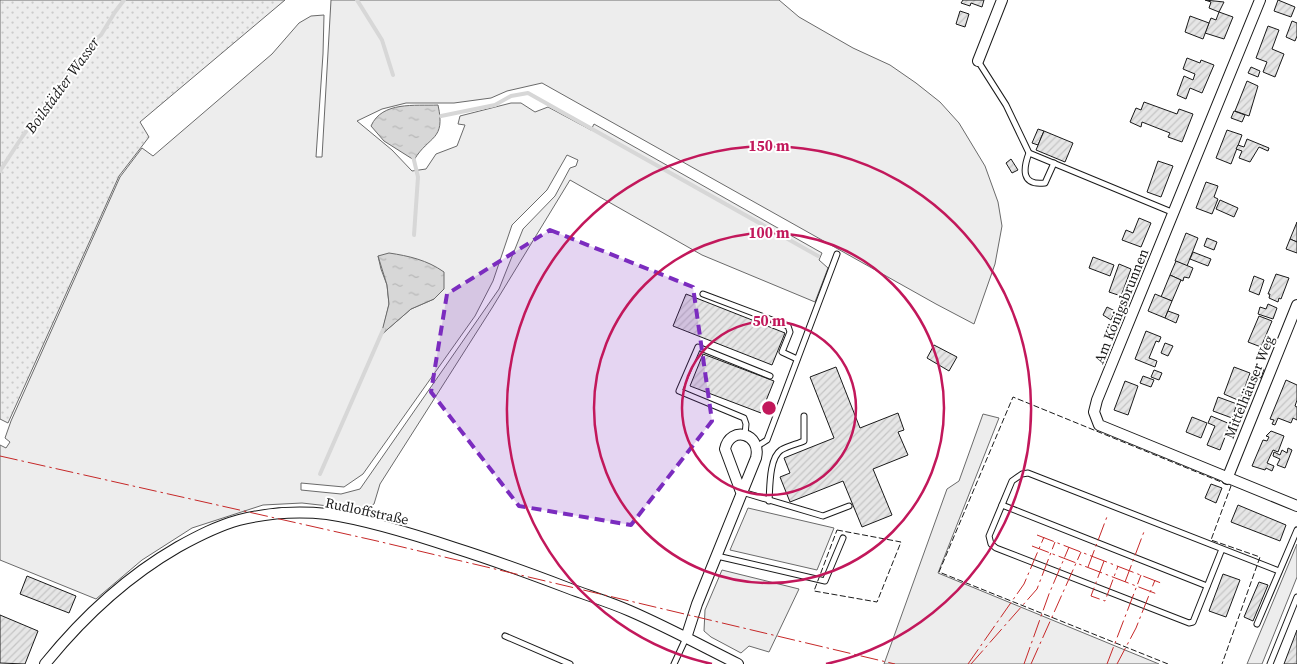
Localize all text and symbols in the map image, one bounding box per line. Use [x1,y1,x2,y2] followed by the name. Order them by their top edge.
[19,32,105,138] water label: Boilstädter Wasser
[748,135,790,156] text: 150 m
[748,222,790,243] text: 100 m
[1089,245,1153,367] street label: Am Königsbrunnen
[752,310,786,331] text: 50 m
[1219,332,1279,442] street label: Mittelhäuser Weg
[760,399,778,417] centre of rings
[323,492,411,530] street label: Rudloffstraße

